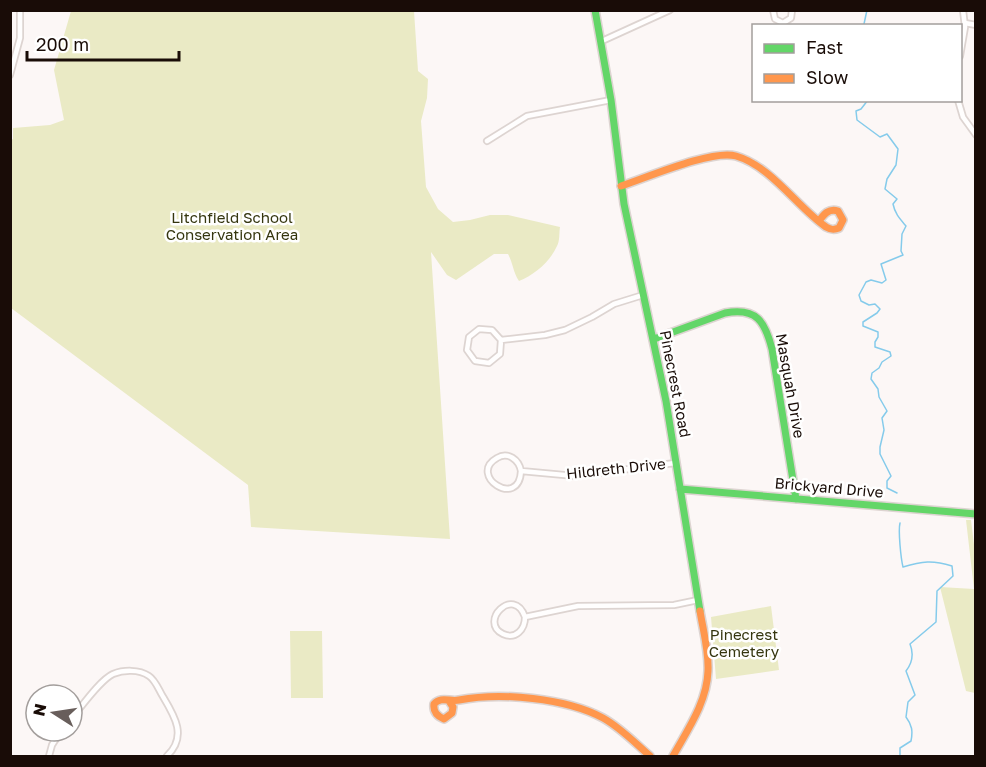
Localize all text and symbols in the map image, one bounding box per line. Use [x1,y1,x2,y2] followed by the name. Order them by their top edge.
[27,24,178,62] scale bar
[752,24,962,102] legend
[36,33,89,55] text: 200 m
[806,36,843,58] text: Fast
[806,66,849,88] text: Slow
[166,208,298,243] park label: Litchfield School Conservation Area
[657,329,695,439] street label: Pinecrest Road
[773,332,809,440] street label: Masquah Drive
[565,454,667,482] street label: Hildreth Drive
[774,473,884,501] street label: Brickyard Drive
[709,625,780,660] park label: Pinecrest Cemetery
[24,683,84,743] north arrow
[28,702,50,718] text: N

